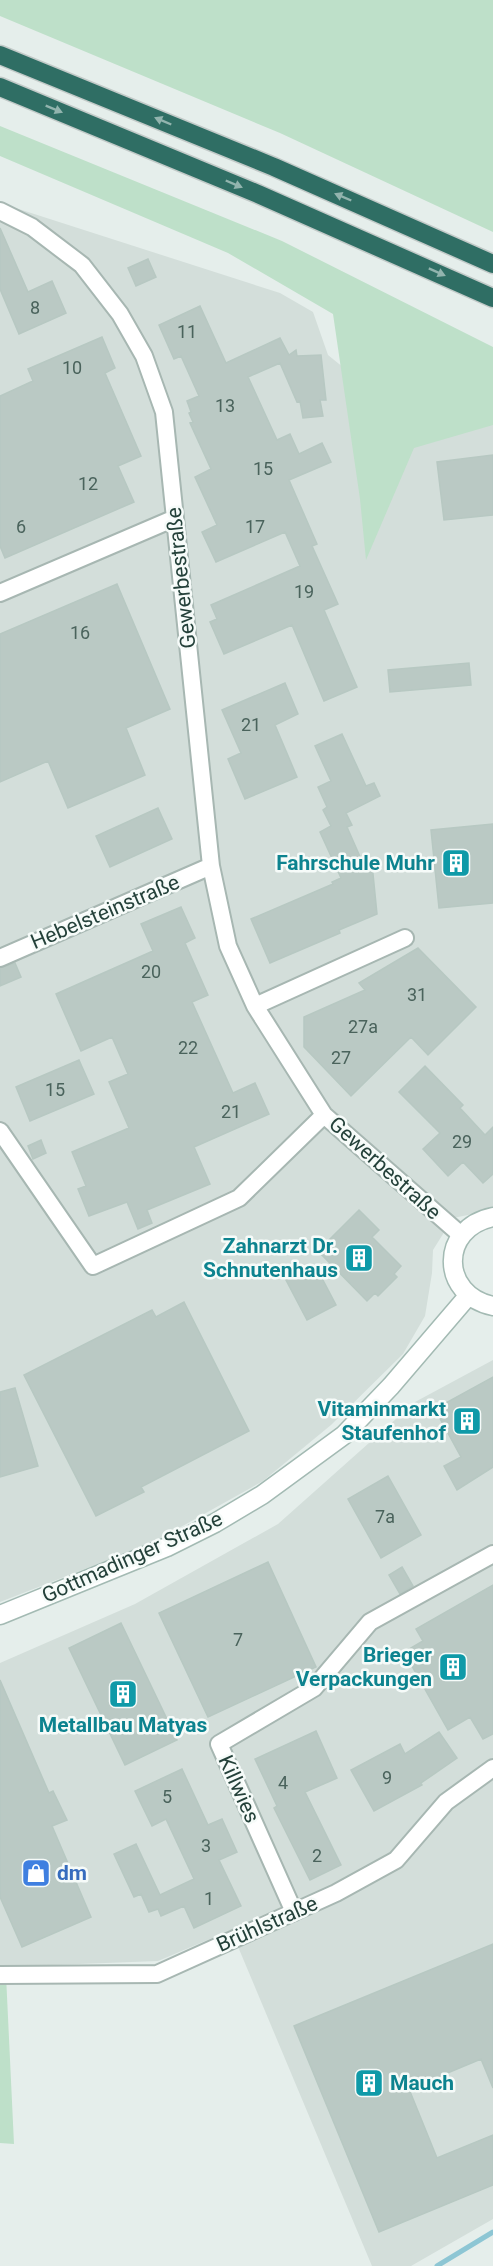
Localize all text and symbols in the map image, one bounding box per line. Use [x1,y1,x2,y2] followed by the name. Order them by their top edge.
[46,104,64,114] one-way arrow
[154,116,172,126] one-way arrow
[226,179,244,189] one-way arrow
[333,192,351,202] one-way arrow
[429,267,447,277] one-way arrow
[30,297,40,318] house number: 8
[177,321,197,342] house number: 11
[62,357,82,378] house number: 10
[215,395,235,416] house number: 13
[253,458,273,479] house number: 15
[78,473,98,494] house number: 12
[162,506,200,650] street label: Gewerbestraße
[16,516,26,537] house number: 6
[245,516,265,537] house number: 17
[294,581,314,602] house number: 19
[70,622,90,643] house number: 16
[241,714,261,735] house number: 21
[440,847,472,879] building icon: Fahrschule Muhr
[276,851,435,875] place label: Fahrschule Muhr
[27,870,183,954] street label: Hebelsteinstraße
[141,961,161,982] house number: 20
[407,984,427,1005] house number: 31
[348,1016,378,1037] house number: 27a
[178,1037,198,1058] house number: 22
[331,1047,351,1068] house number: 27
[45,1079,65,1100] house number: 15
[221,1101,241,1122] house number: 21
[324,1112,446,1224] street label: Gewerbestraße
[452,1131,472,1152] house number: 29
[203,1234,338,1282] place label: Zahnarzt Dr. Schnutenhaus
[343,1242,375,1274] building icon: Zahnarzt Dr. Schnutenhaus
[317,1397,446,1445] place label: Vitaminmarkt Staufenhof
[451,1405,483,1437] building icon: Vitaminmarkt Staufenhof
[38,1506,226,1608] street label: Gottmadinger Straße
[375,1506,395,1527] house number: 7a
[233,1629,243,1650] house number: 7
[296,1643,432,1691] place label: Brieger Verpackungen
[437,1651,469,1683] building icon: Brieger Verpackungen
[107,1678,139,1710] building icon: Metallbau Matyas
[39,1713,207,1737] place label: Metallbau Matyas
[214,1752,264,1826] street label: Killwies
[382,1767,392,1788] house number: 9
[278,1772,288,1793] house number: 4
[162,1786,172,1807] house number: 5
[201,1835,211,1856] house number: 3
[312,1845,322,1866] house number: 2
[20,1857,52,1889] shop icon: dm
[57,1861,87,1885] place label: dm
[204,1888,214,1909] house number: 1
[213,1891,321,1957] street label: Brühlstraße
[353,2067,385,2099] building icon: Mauch
[390,2071,454,2095] place label: Mauch

